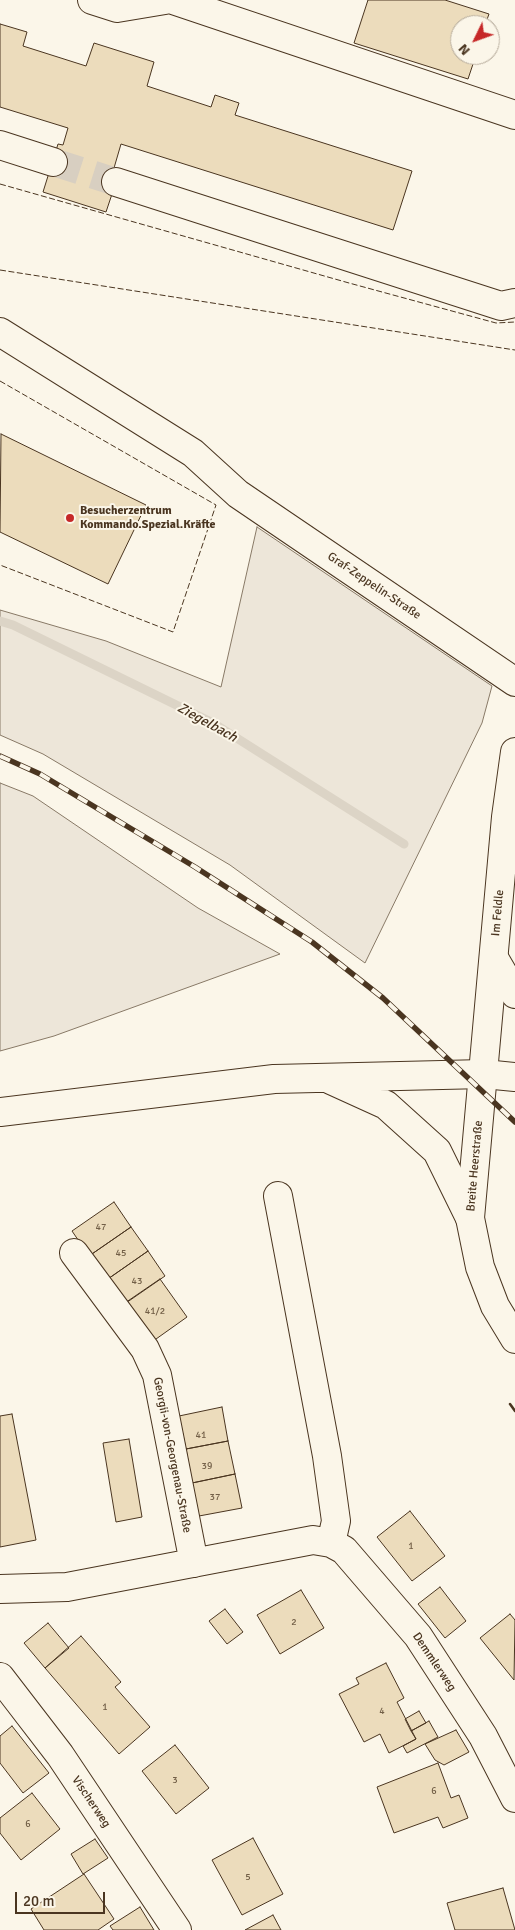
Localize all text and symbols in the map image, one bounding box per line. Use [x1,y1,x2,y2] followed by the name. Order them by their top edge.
[450,15,500,65] north arrow
[455,40,474,59] text: N
[80,504,216,532] place label: Besucherzentrum Kommando.Spezial.Kräfte
[64,512,76,524] marker: Besucherzentrum Kommando.Spezial.Kräfte
[325,549,423,623] street label: Graf-Zeppelin-Straße
[174,700,240,746] water label: Ziegelbach
[489,889,507,937] street label: Im Feldle
[464,1120,486,1212] street label: Breite Heerstraße
[96,1221,106,1233] house number: 47
[116,1247,126,1259] house number: 45
[132,1275,142,1287] house number: 43
[145,1305,165,1317] house number: 41/2
[150,1376,194,1534] street label: Georgii-von-Georgenau-Straße
[196,1429,206,1441] house number: 41
[202,1460,212,1472] house number: 39
[210,1491,220,1503] house number: 37
[408,1540,414,1552] house number: 1
[291,1616,297,1628] house number: 2
[409,1630,459,1694] street label: Demmlerweg
[102,1701,108,1713] house number: 1
[379,1705,385,1717] house number: 4
[69,1773,113,1831] street label: Vischerweg
[172,1774,178,1786] house number: 3
[431,1785,437,1797] house number: 6
[25,1818,31,1830] house number: 6
[245,1871,251,1883] house number: 5
[18,1882,108,1914] scale bar
[23,1892,54,1910] text: 20 m

